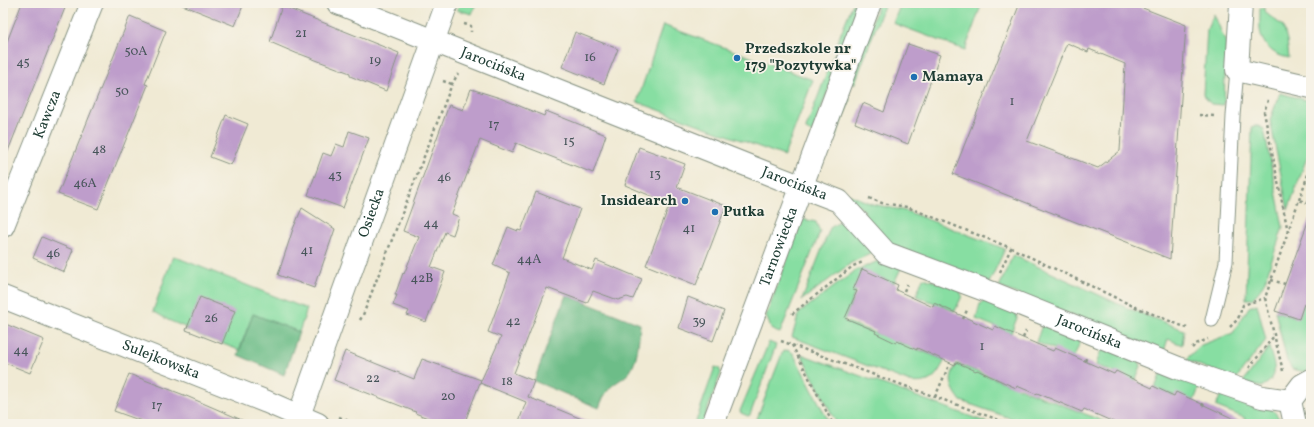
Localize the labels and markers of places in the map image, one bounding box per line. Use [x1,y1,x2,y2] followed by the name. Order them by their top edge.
[745,39,856,77] place label: Przedszkole nr 179 "Pozytywka"
[732,53,742,63] marker: Przedszkole nr 179 "Pozytywka"
[922,67,983,88] place label: Mamaya
[909,72,919,82] marker: Mamaya
[601,191,677,212] place label: Insidearch
[680,196,690,206] marker: Insidearch
[723,202,765,223] place label: Putka
[710,207,720,217] marker: Putka

